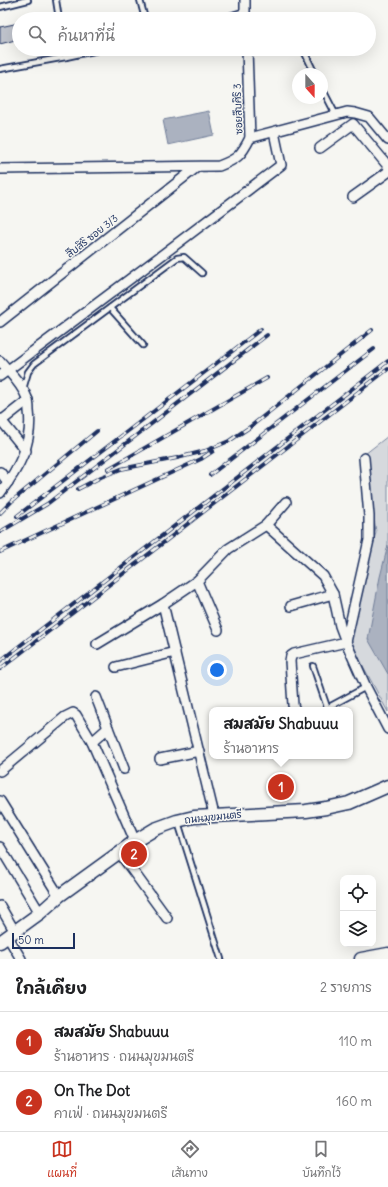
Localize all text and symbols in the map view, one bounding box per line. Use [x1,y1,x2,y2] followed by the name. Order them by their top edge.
[12,12,376,56] search box
[26,23,48,45] icon: search
[58,26,115,45] text: ค้นหาที่นี่
[292,68,328,104] north arrow
[231,83,245,135] street label: ซอยสืบศิริ 3
[63,211,121,260] street label: สืบสิริ ซอย 3/3
[207,660,227,680] your location
[209,707,353,759] popup
[223,714,339,733] text: สมสมัย Shabuuu
[223,740,279,757] text: ร้านอาหาร
[268,772,294,802] pin: 1
[184,807,243,828] street label: ถนนมุขมนตรี
[121,839,147,869] pin: 2
[340,875,376,947] map controls
[340,875,376,911] button: locate
[340,911,376,947] button: layers
[12,931,75,950] scale bar
[18,933,44,947] text: 50 m
[16,977,87,999] text: ใกล้เคียง
[320,979,372,996] text: 2 รายการ
[54,1022,169,1041] text: สมสมัย Shabuuu
[26,1033,32,1050] text: 1
[339,1033,372,1050] text: 110 m
[54,1048,194,1065] text: ร้านอาหาร · ถนนมุขมนตรี
[54,1081,130,1100] text: On The Dot
[25,1093,33,1110] text: 2
[336,1093,372,1110] text: 160 m
[54,1105,167,1122] text: คาเฟ่ · ถนนมุขมนตรี
[47,1138,77,1181] tab: แผนที่
[171,1138,208,1181] tab: เส้นทาง
[302,1138,341,1181] tab: บันทึกไว้

